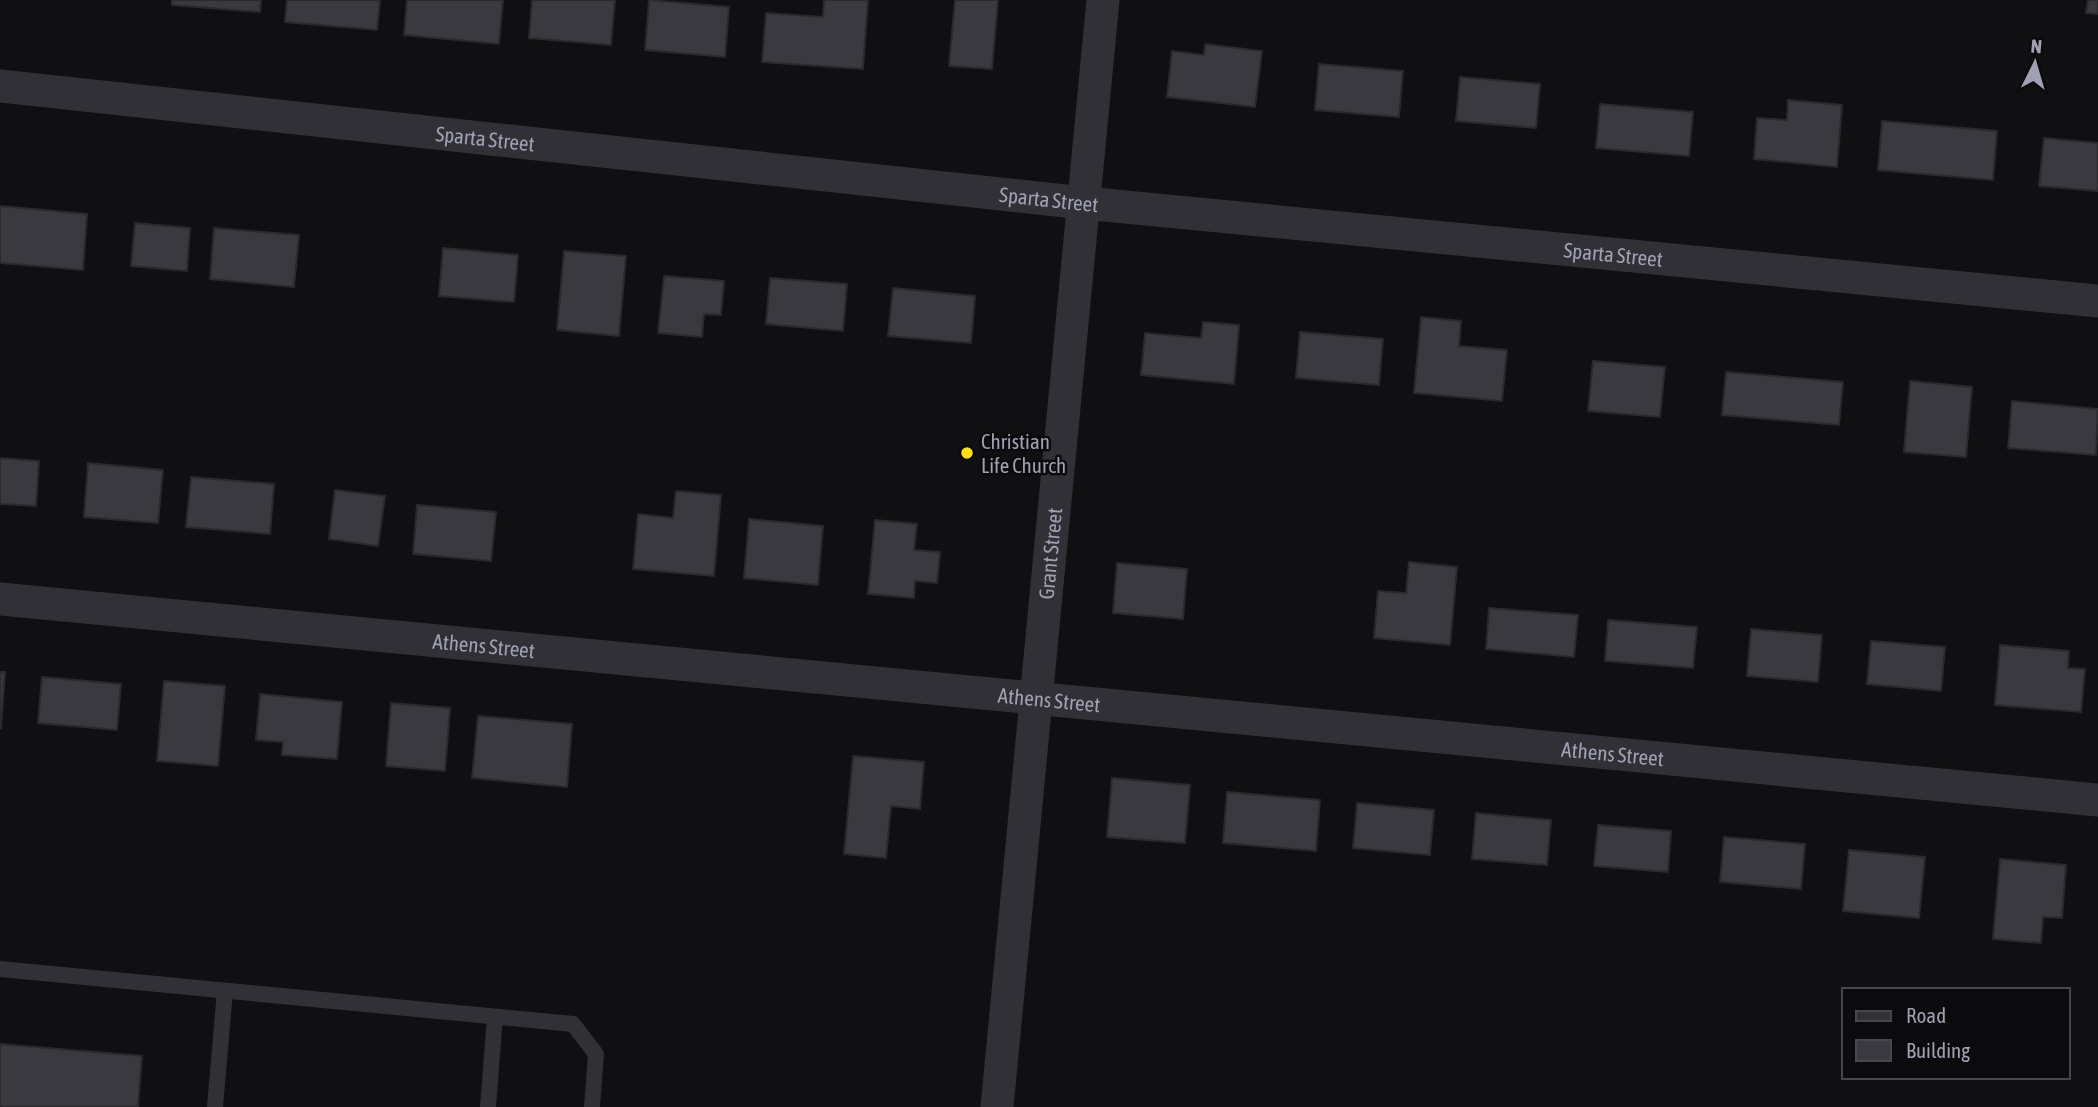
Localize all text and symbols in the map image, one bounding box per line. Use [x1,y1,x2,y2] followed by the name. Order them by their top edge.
[2000,28,2070,98] north arrow
[2030,35,2043,58] text: N
[434,121,536,156] street label: Sparta Street
[998,182,1100,216] street label: Sparta Street
[1563,237,1664,271] street label: Sparta Street
[981,429,1066,477] place label: Christian Life Church
[959,445,975,461] marker: Christian Life Church
[1034,507,1066,600] street label: Grant Street
[432,629,536,662] street label: Athens Street
[997,683,1101,716] street label: Athens Street
[1560,737,1665,770] street label: Athens Street
[1842,988,2070,1079] legend
[1906,1003,1946,1027] text: Road
[1906,1038,1970,1062] text: Building

